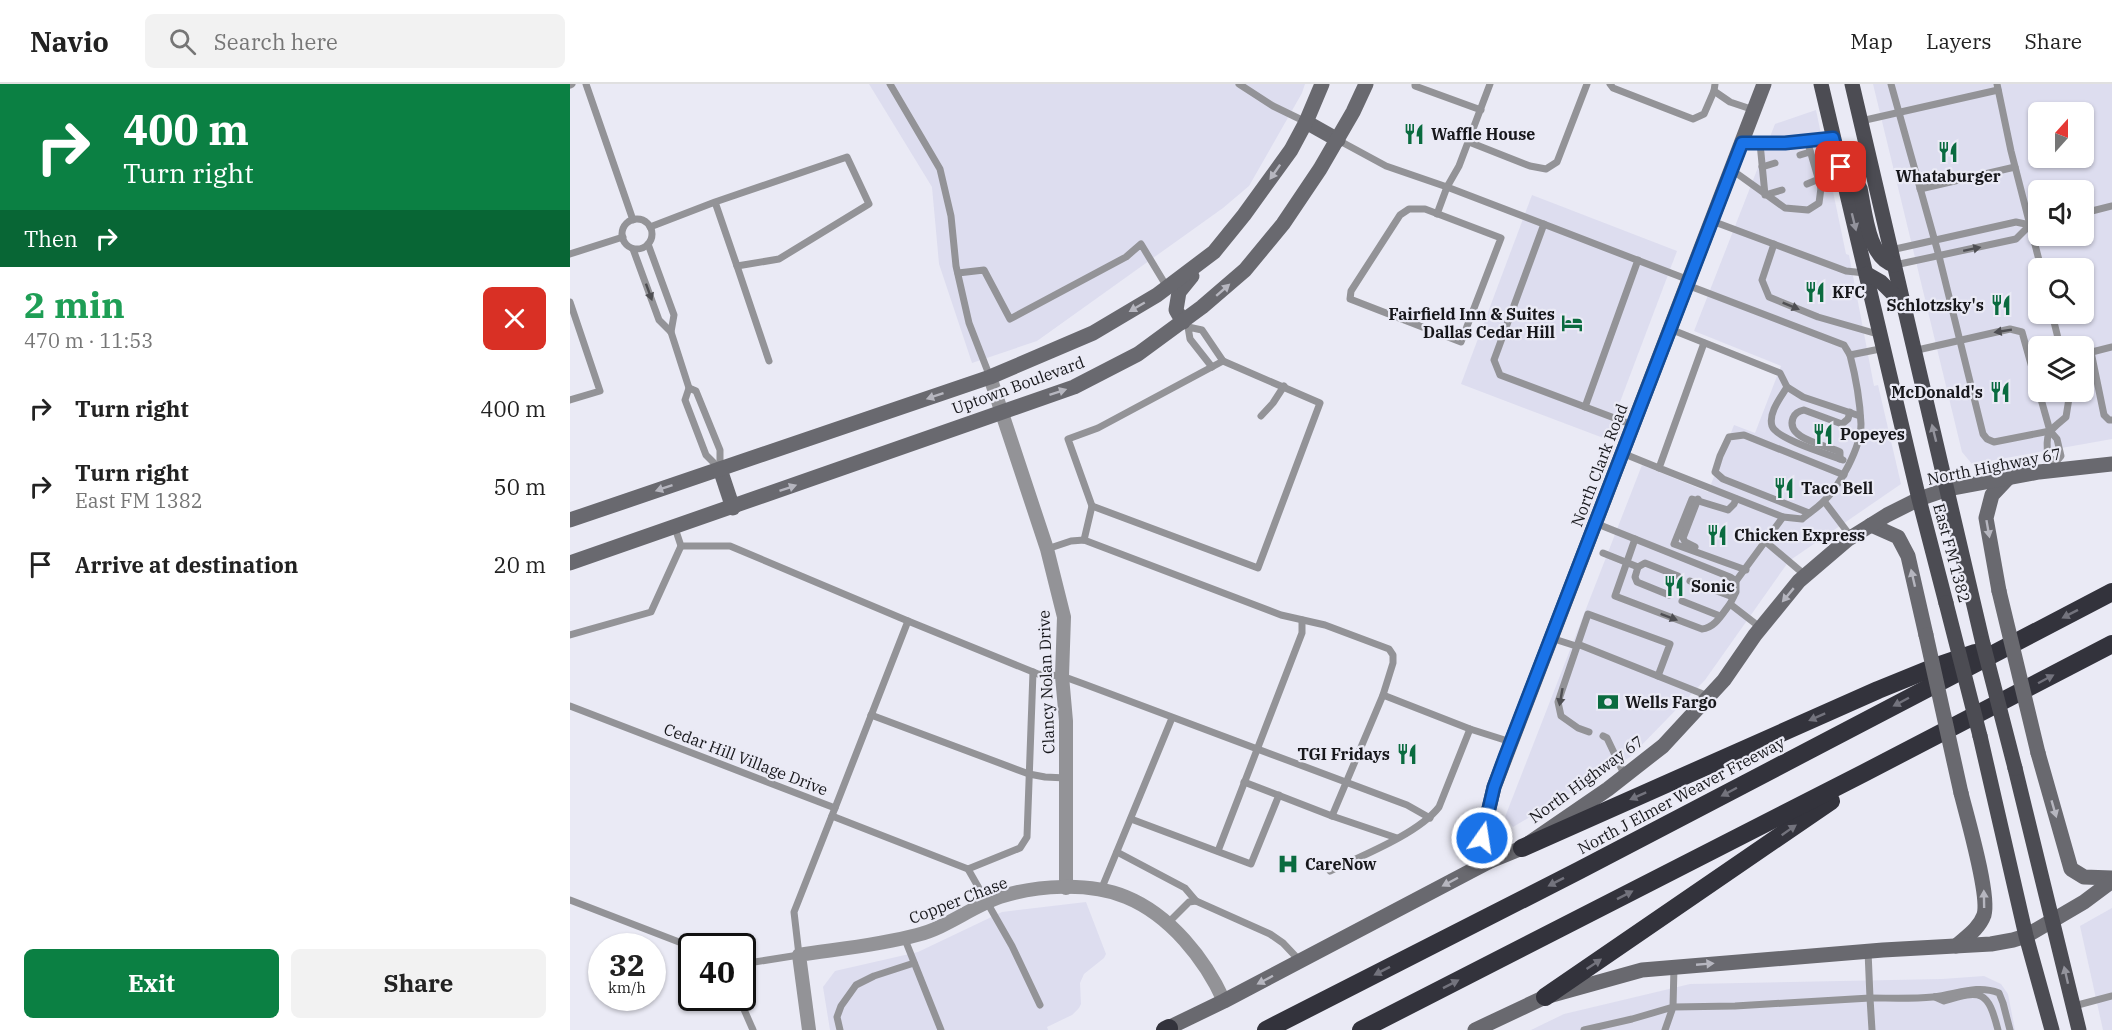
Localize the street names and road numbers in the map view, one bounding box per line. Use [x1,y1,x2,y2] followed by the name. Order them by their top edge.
[949,352,1087,418] street label: Uptown Boulevard
[1566,400,1632,529] street label: North Clark Road
[1925,443,2063,489] street label: North Highway 67
[1929,501,1975,605] street label: East FM 1382
[1033,610,1059,754] street label: Clancy Nolan Drive
[661,718,831,800] street label: Cedar Hill Village Drive
[1525,731,1647,827] street label: North Highway 67
[1574,732,1788,858] street label: North J Elmer Weaver Freeway
[906,872,1010,928] street label: Copper Chase

